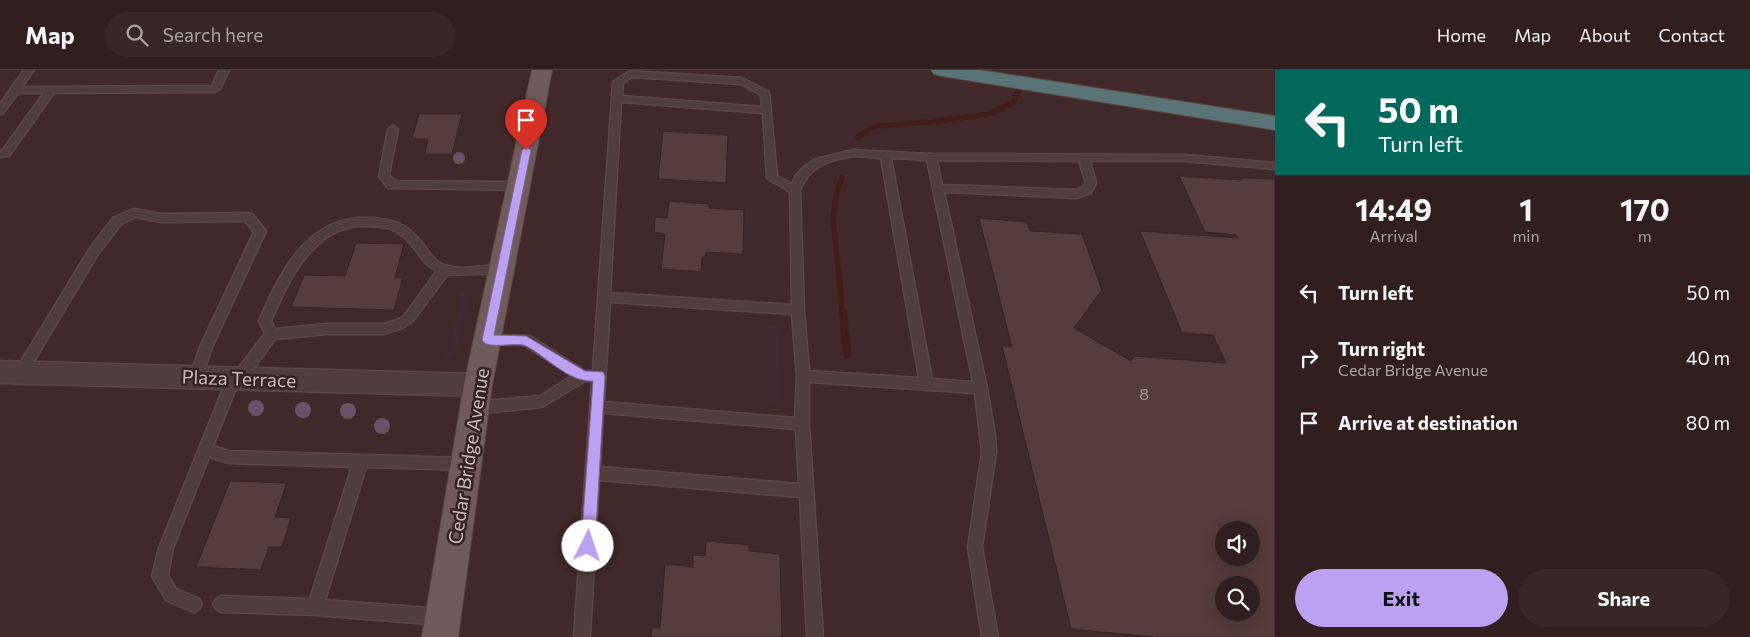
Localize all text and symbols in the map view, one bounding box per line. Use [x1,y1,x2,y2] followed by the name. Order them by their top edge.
[105,12,455,57] search box
[25,20,75,49] text: Map
[123,21,151,49] icon: search
[163,23,263,46] text: Search here
[1437,24,1486,46] text: Home
[1514,24,1551,46] text: Map
[1579,24,1631,46] text: About
[1659,24,1725,46] text: Contact
[1378,87,1459,130] text: 50 m
[1295,90,1360,155] icon: left
[505,99,547,150] pin
[512,106,540,134] icon: arrive
[1378,130,1463,157] text: Turn left
[1355,190,1432,227] text: 14:49
[1519,190,1533,227] text: 1
[1620,190,1670,227] text: 170
[1369,226,1418,245] text: Arrival
[1512,226,1540,245] text: min
[1638,226,1652,245] text: m
[1295,279,1323,307] icon: left
[1338,281,1413,304] text: Turn left
[1686,281,1730,304] text: 50 m
[1338,337,1425,360] text: Turn right
[1295,344,1323,372] icon: right
[1686,346,1730,369] text: 40 m
[1338,360,1488,379] text: Cedar Bridge Avenue
[181,365,297,391] street label: Plaza Terrace
[443,366,493,546] street label: Cedar Bridge Avenue
[1139,384,1149,403] house number: 8
[1295,409,1323,437] icon: arrive
[1338,411,1518,434] text: Arrive at destination
[1686,411,1730,434] text: 80 m
[561,519,613,571] position arrow
[1215,521,1260,621] map controls
[1215,521,1260,566] button: sound
[1295,569,1508,627] button: Exit
[1518,569,1730,627] button: Share
[1215,576,1260,621] button: search

